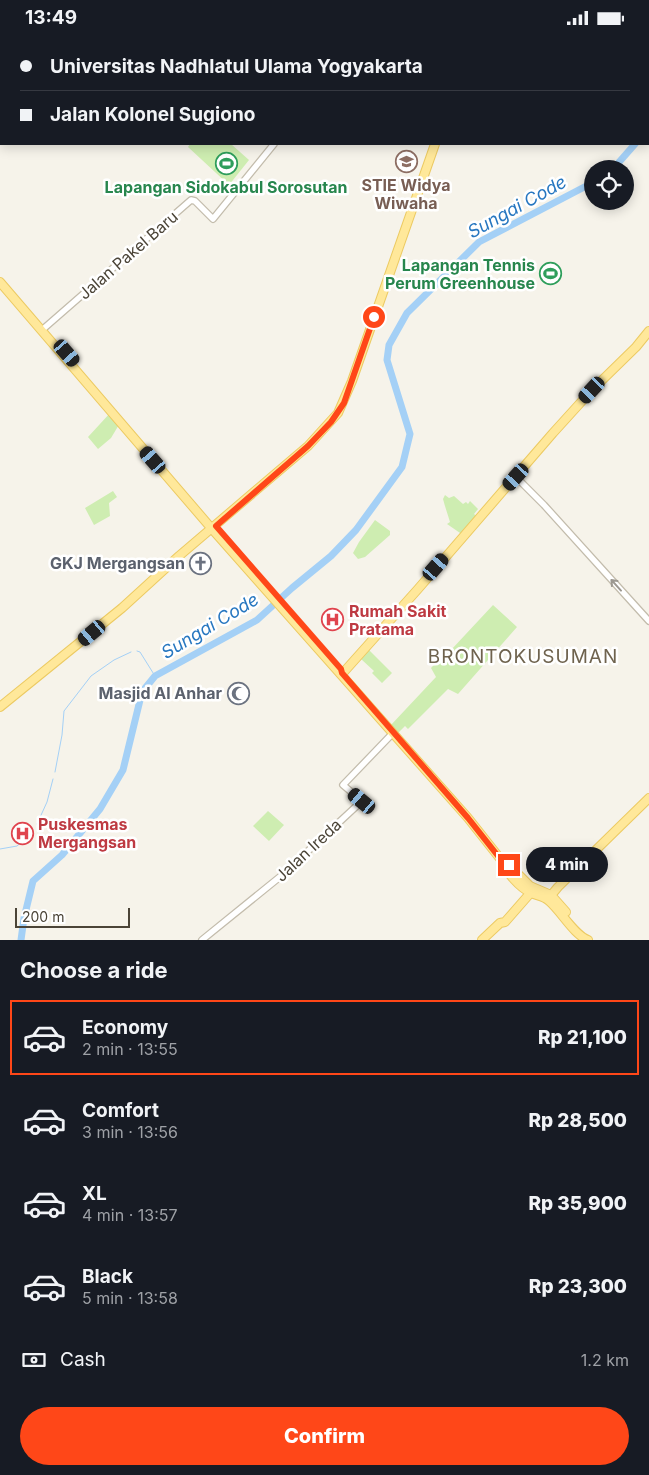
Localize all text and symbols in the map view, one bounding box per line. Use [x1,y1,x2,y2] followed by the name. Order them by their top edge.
[25,6,77,29] text: 13:49
[50,55,423,78] text: Universitas Nadhlatul Ulama Yogyakarta
[50,103,255,126] text: Jalan Kolonel Sugiono
[394,149,418,173] school or university icon: STIE Widya Wiwaha
[214,151,238,175] sports icon: Lapangan Sidokabul Sorosutan
[584,160,634,210] map controls
[584,160,634,210] button: locate
[464,171,570,242] water label: Sungai Code
[361,175,451,213] place label: STIE Widya Wiwaha
[105,177,347,197] place label: Lapangan Sidokabul Sorosutan
[74,206,182,304] street label: Jalan Pakel Baru
[385,255,535,293] place label: Lapangan Tennis Perum Greenhouse
[539,262,563,286] sports icon: Lapangan Tennis Perum Greenhouse
[363,306,385,328] route start
[51,337,82,369] car
[576,374,607,406] car
[137,444,168,476] car
[500,461,531,493] car
[189,551,213,575] church icon: GKJ Mergangsan
[420,551,451,583] car
[50,553,185,573] place label: GKJ Mergangsan
[610,579,622,592] one-way arrow
[157,588,262,663] water label: Sungai Code
[349,601,446,639] place label: Rumah Sakit Pratama
[321,608,345,632] hospital icon: Rumah Sakit Pratama
[75,618,108,648] car
[428,645,618,668] district label: BRONTOKUSUMAN
[226,681,250,705] mosque icon: Masjid Al Anhar
[99,683,222,703] place label: Masjid Al Anhar
[345,786,378,816] car
[38,814,136,852] place label: Puskesmas Mergangsan
[271,814,345,886] street label: Jalan Ireda
[10,821,34,845] hospital icon: Puskesmas Mergangsan
[526,847,609,883] callout: 4 min
[498,854,520,876] route end
[545,854,589,874] text: 4 min
[15,905,130,928] scale bar
[22,908,64,925] text: 200 m
[20,957,168,983] text: Choose a ride
[22,1015,67,1060] icon: car
[82,1016,168,1039] text: Economy
[538,1026,627,1049] text: Rp 21,100
[82,1039,178,1059] text: 2 min · 13:55
[22,1098,67,1143] icon: car
[82,1099,159,1122] text: Comfort
[528,1109,627,1132] text: Rp 28,500
[82,1122,178,1142] text: 3 min · 13:56
[22,1181,67,1226] icon: car
[82,1182,107,1205] text: XL
[528,1192,627,1215] text: Rp 35,900
[82,1205,178,1225] text: 4 min · 13:57
[22,1264,67,1309] icon: car
[82,1265,133,1288] text: Black
[529,1275,627,1298] text: Rp 23,300
[82,1288,178,1308] text: 5 min · 13:58
[20,1346,48,1374] icon: cash
[60,1348,106,1371] text: Cash
[581,1350,629,1370] text: 1.2 km
[20,1407,629,1465] button: Confirm

